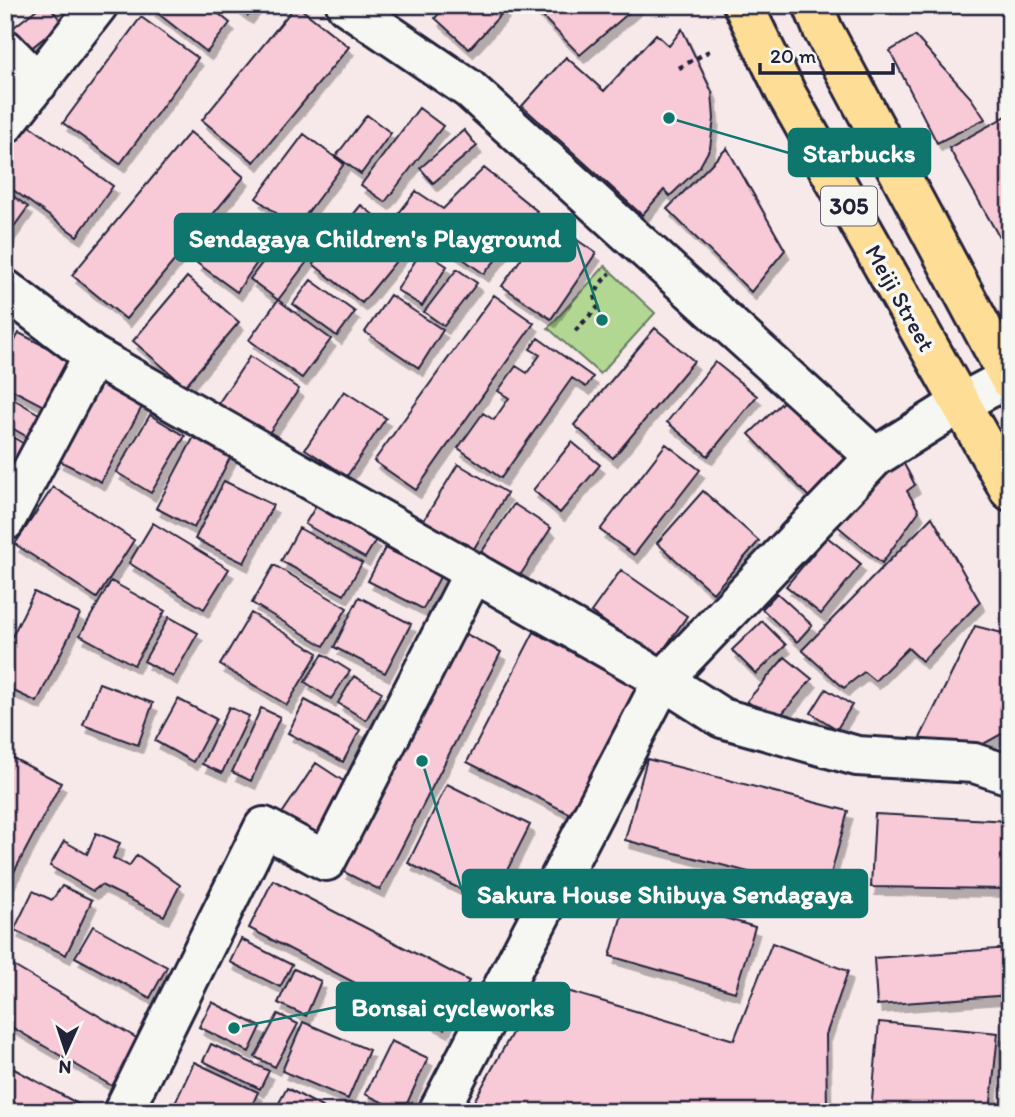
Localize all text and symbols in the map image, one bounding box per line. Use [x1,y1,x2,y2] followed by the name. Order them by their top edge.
[760,32,892,76] scale bar
[770,43,817,68] text: 20 m
[789,129,930,176] callout: Starbucks
[803,137,916,169] text: Starbucks
[821,186,877,226] road number: 305
[175,214,575,261] callout: Sendagaya Children's Playground
[189,222,562,254] text: Sendagaya Children's Playground
[859,239,942,356] street label: Meiji Street
[463,870,867,917] callout: Sakura House Shibuya Sendagaya
[477,878,853,910] text: Sakura House Shibuya Sendagaya
[337,983,569,1030] callout: Bonsai cycleworks
[351,991,555,1023] text: Bonsai cycleworks
[32,1016,102,1086] north arrow
[58,1056,72,1079] text: N

